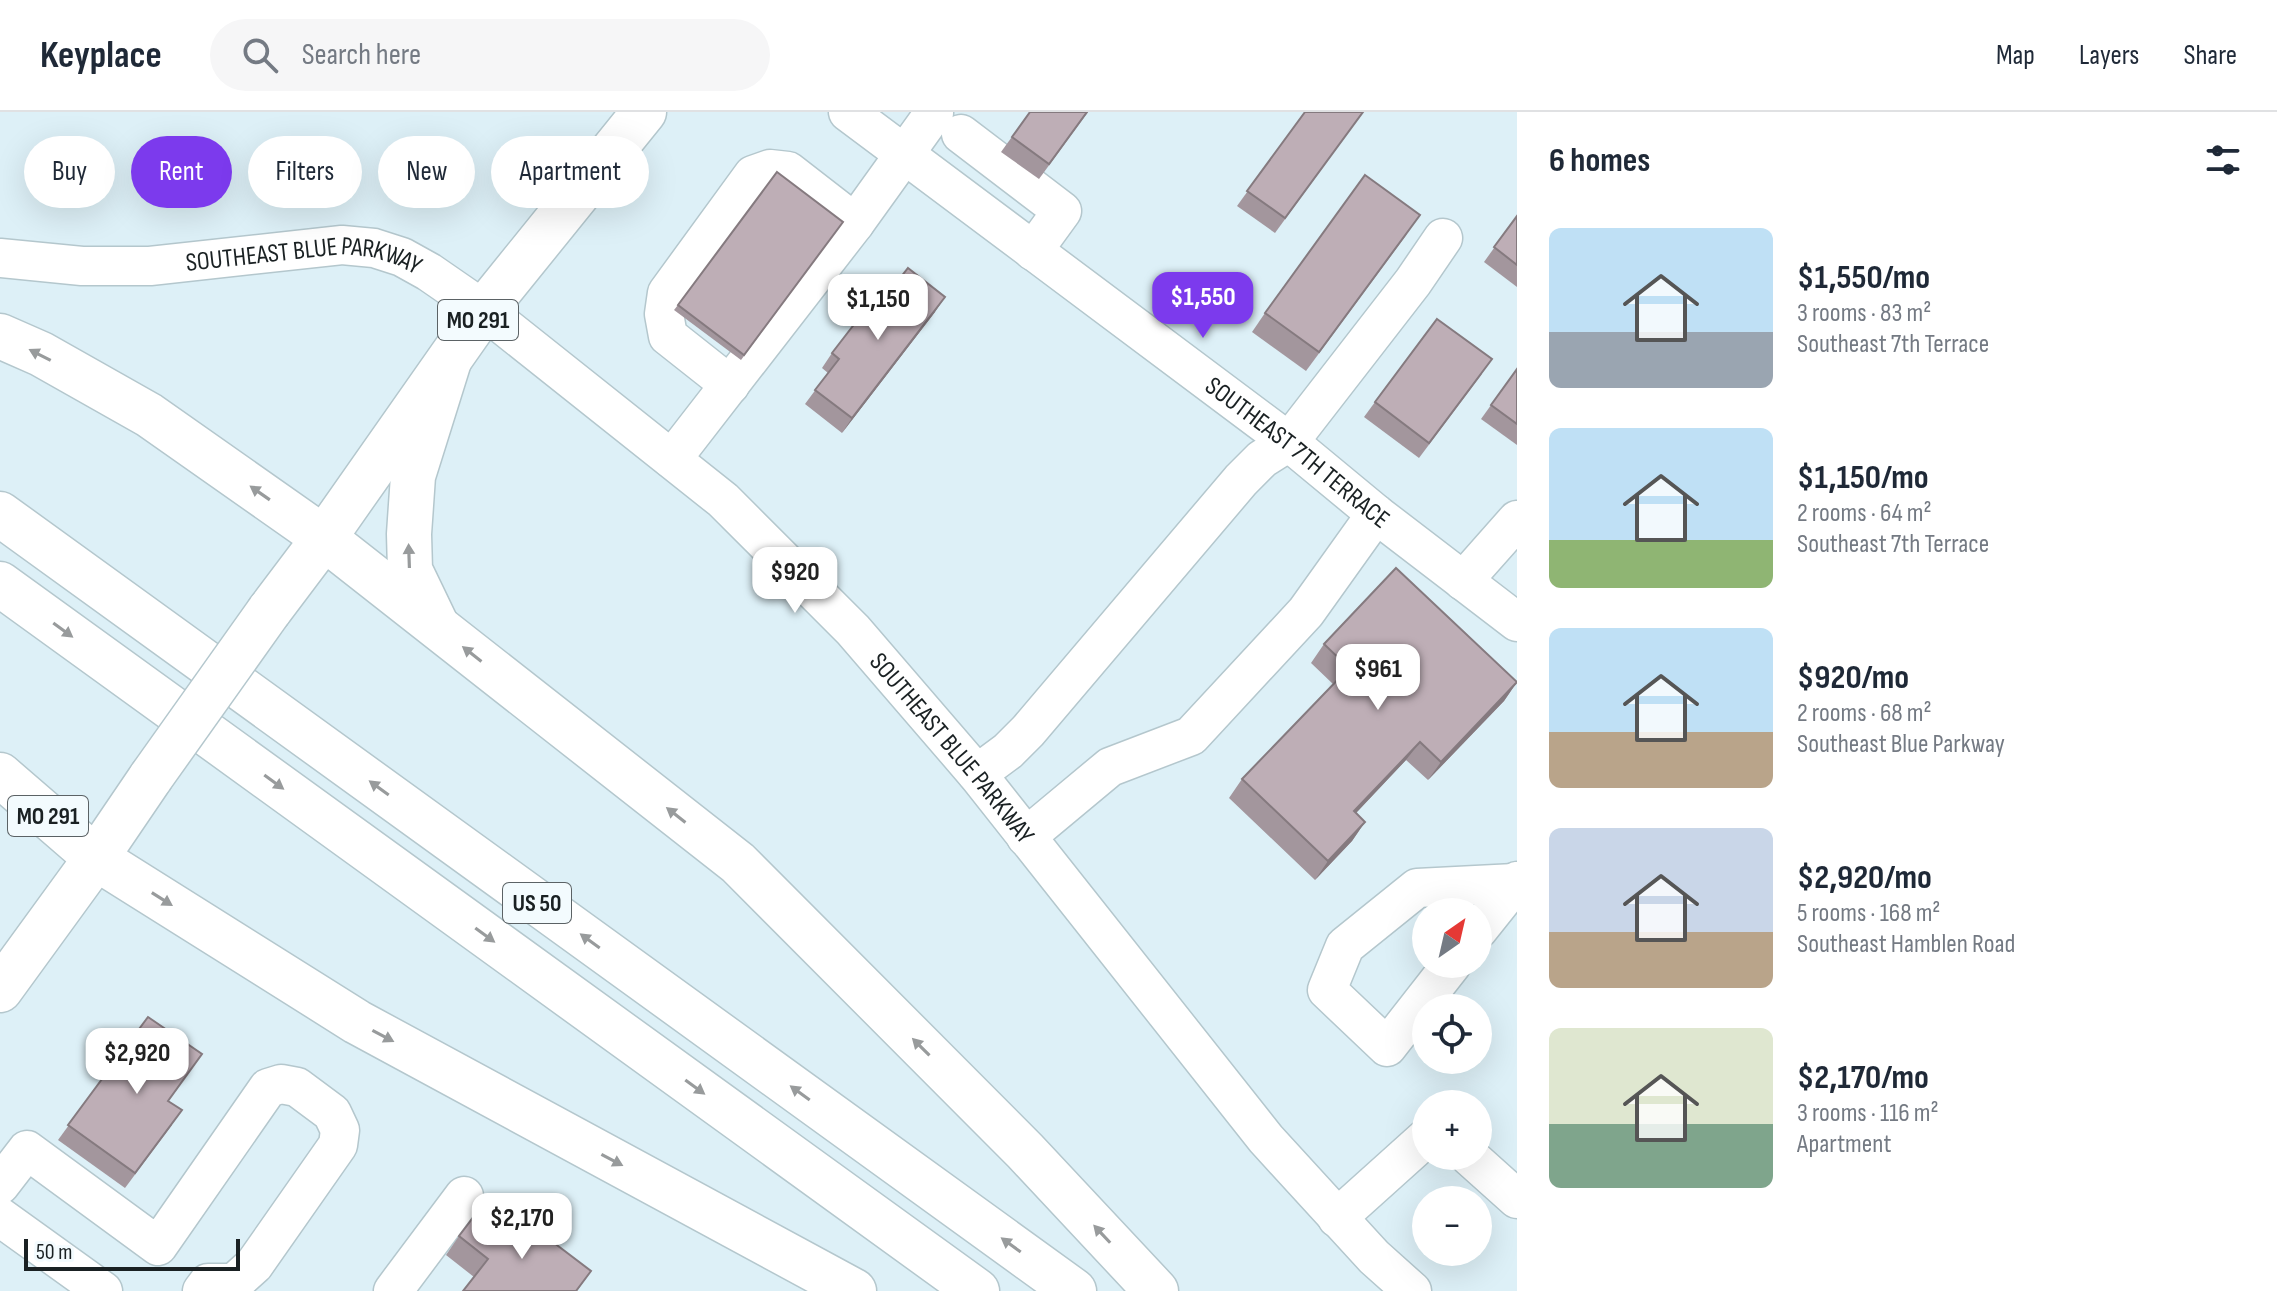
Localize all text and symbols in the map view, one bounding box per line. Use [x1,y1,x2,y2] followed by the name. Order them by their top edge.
[210,19,770,91] search box
[40,33,162,78] text: Keyplace
[238,33,282,77] icon: search
[302,37,421,73] text: Search here
[1996,39,2035,72] text: Map
[2079,39,2139,72] text: Layers
[2183,39,2237,72] text: Share
[24,136,115,208] chip: Buy
[131,136,232,208] chip: Rent
[248,136,362,208] chip: Filters
[378,136,475,208] chip: New
[491,136,649,208] chip: Apartment
[2201,138,2245,182] icon: filters
[1549,140,1650,181] text: 6 homes
[184,231,427,282] street label: SOUTHEAST BLUE PARKWAY
[1797,257,1930,298] text: $1,550/mo
[1613,260,1709,356] icon: home
[1138,272,1268,340] pin: $1,550
[813,274,943,342] pin: $1,150
[1170,282,1236,313] text: $1,550
[846,284,910,315] text: $1,150
[1797,298,1931,329] text: 3 rooms · 83 m²
[438,300,518,340] road number: MO 291
[1797,329,1989,360] text: Southeast 7th Terrace
[29,348,52,362] one-way arrow
[1199,371,1395,536] street label: SOUTHEAST 7TH TERRACE
[1797,457,1929,498] text: $1,150/mo
[1613,460,1709,556] icon: home
[250,486,271,501] one-way arrow
[1797,498,1932,529] text: 2 rooms · 64 m²
[1797,529,1989,560] text: Southeast 7th Terrace
[403,543,416,568] one-way arrow
[748,547,842,615] pin: $920
[770,557,820,588] text: $920
[53,622,74,637] one-way arrow
[1331,644,1425,712] pin: $961
[462,647,482,663] one-way arrow
[863,647,1040,850] street label: SOUTHEAST BLUE PARKWAY
[1354,654,1402,685] text: $961
[1797,657,1909,698] text: $920/mo
[1613,660,1709,756] icon: home
[1797,698,1932,729] text: 2 rooms · 68 m²
[1797,729,2005,760] text: Southeast Blue Parkway
[264,774,284,790] one-way arrow
[368,780,390,796] one-way arrow
[8,796,88,836] road number: MO 291
[666,807,686,824] one-way arrow
[1797,857,1932,898] text: $2,920/mo
[1613,860,1709,956] icon: home
[503,883,571,923] road number: US 50
[151,892,173,906] one-way arrow
[1412,898,1492,978] north arrow
[1412,898,1492,1266] map controls
[1797,898,1940,929] text: 5 rooms · 168 m²
[474,927,495,942] one-way arrow
[1797,929,2015,960] text: Southeast Hamblen Road
[579,933,600,949] one-way arrow
[1412,994,1492,1074] button: locate
[72,1028,202,1096] pin: $2,920
[372,1029,395,1043] one-way arrow
[104,1038,170,1069] text: $2,920
[913,1038,931,1057] one-way arrow
[1797,1057,1929,1098] text: $2,170/mo
[1613,1060,1709,1156] icon: home
[685,1079,706,1094] one-way arrow
[790,1086,811,1101] one-way arrow
[1412,1090,1492,1170] button: +
[1797,1098,1939,1129] text: 3 rooms · 116 m²
[1797,1129,1891,1160] text: Apartment
[601,1153,623,1167] one-way arrow
[1412,1186,1492,1266] button: −
[457,1193,587,1261] pin: $2,170
[490,1203,554,1234] text: $2,170
[1094,1225,1112,1244] one-way arrow
[24,1235,240,1271] scale bar
[1000,1237,1022,1253] one-way arrow
[36,1239,72,1266] text: 50 m

